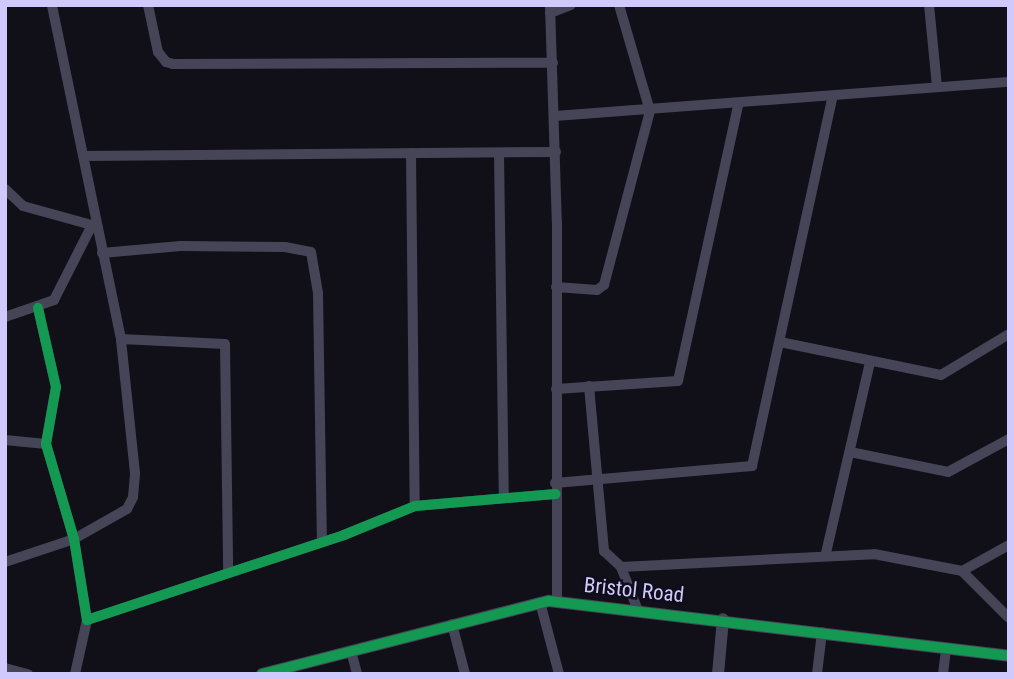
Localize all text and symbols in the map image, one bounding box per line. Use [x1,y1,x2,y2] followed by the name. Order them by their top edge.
[583,572,685,608] street label: Bristol Road

